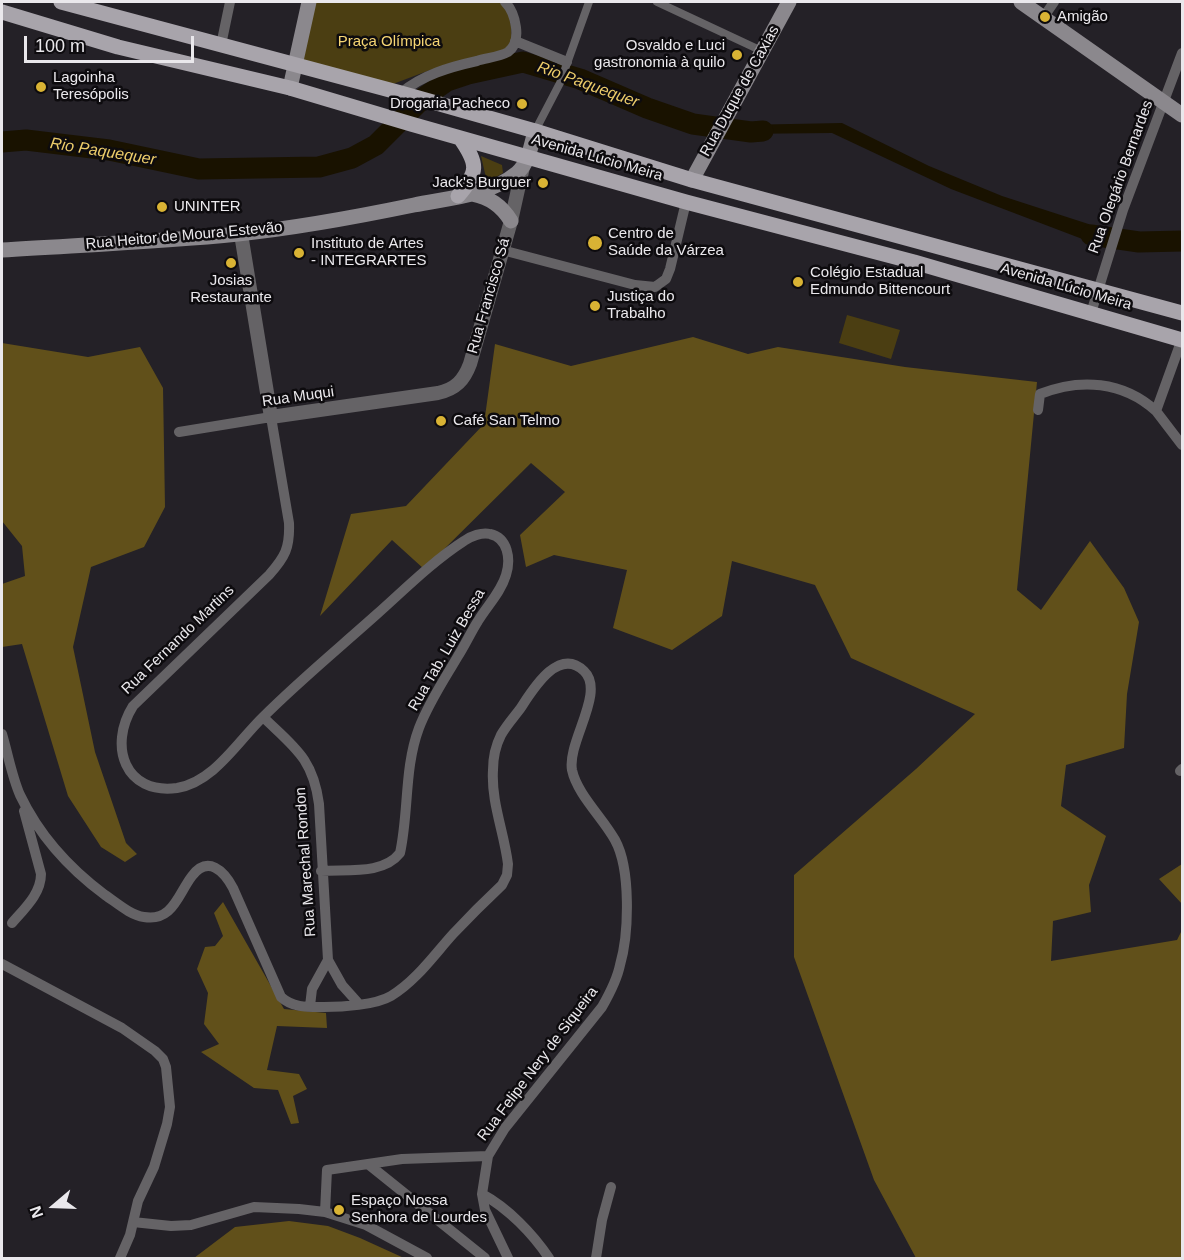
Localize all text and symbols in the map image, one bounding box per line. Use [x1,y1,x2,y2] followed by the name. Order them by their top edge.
[1057,8,1108,26] place label: Amigão
[1038,10,1052,24] marker: Amigão
[697,22,783,160] street label: Rua Duque de Caxias
[27,24,196,62] scale bar
[338,33,440,51] park label: Praça Olímpica
[35,36,85,56] text: 100 m
[594,37,725,72] place label: Osvaldo e Luci gastronomia à quilo
[730,48,744,62] marker: Osvaldo e Luci gastronomia à quilo
[535,58,641,112] water label: Rio Paquequer
[53,69,129,104] place label: Lagoinha Teresópolis
[34,80,48,94] marker: Lagoinha Teresópolis
[390,95,510,113] place label: Drogaria Pacheco
[515,97,529,111] marker: Drogaria Pacheco
[1085,98,1157,256] street label: Rua Olegário Bernardes
[529,131,665,185] street label: Avenida Lúcio Meira
[49,134,157,170] water label: Rio Paquequer
[432,174,531,192] place label: Jack's Burguer
[536,176,550,190] marker: Jack's Burguer
[174,198,241,216] place label: UNINTER
[155,200,169,214] marker: UNINTER
[85,218,283,254] street label: Rua Heitor de Moura Estevão
[608,225,724,260] place label: Centro de Saúde da Várzea
[586,234,604,252] marker: Centro de Saúde da Várzea
[311,235,427,270] place label: Instituto de Artes - INTEGRARTES
[464,236,514,356] street label: Rua Francisco Sá
[292,246,306,260] marker: Instituto de Artes - INTEGRARTES
[224,256,238,270] marker: Josias Restaurante
[998,260,1134,314] street label: Avenida Lúcio Meira
[810,264,950,299] place label: Colégio Estadual Edmundo Bittencourt
[190,272,272,307] place label: Josias Restaurante
[791,275,805,289] marker: Colégio Estadual Edmundo Bittencourt
[607,288,675,323] place label: Justiça do Trabalho
[588,299,602,313] marker: Justiça do Trabalho
[261,383,335,411] street label: Rua Muqui
[453,412,560,430] place label: Café San Telmo
[434,414,448,428] marker: Café San Telmo
[118,582,238,698] street label: Rua Fernando Martins
[405,586,489,714] street label: Rua Tab. Luiz Bessa
[292,787,320,937] street label: Rua Marechal Rondon
[474,983,602,1145] street label: Rua Felipe Nery de Siqueira
[24,1176,84,1236] north arrow
[351,1192,487,1227] place label: Espaço Nossa Senhora de Lourdes
[332,1203,346,1217] marker: Espaço Nossa Senhora de Lourdes
[27,1204,46,1220] text: N

